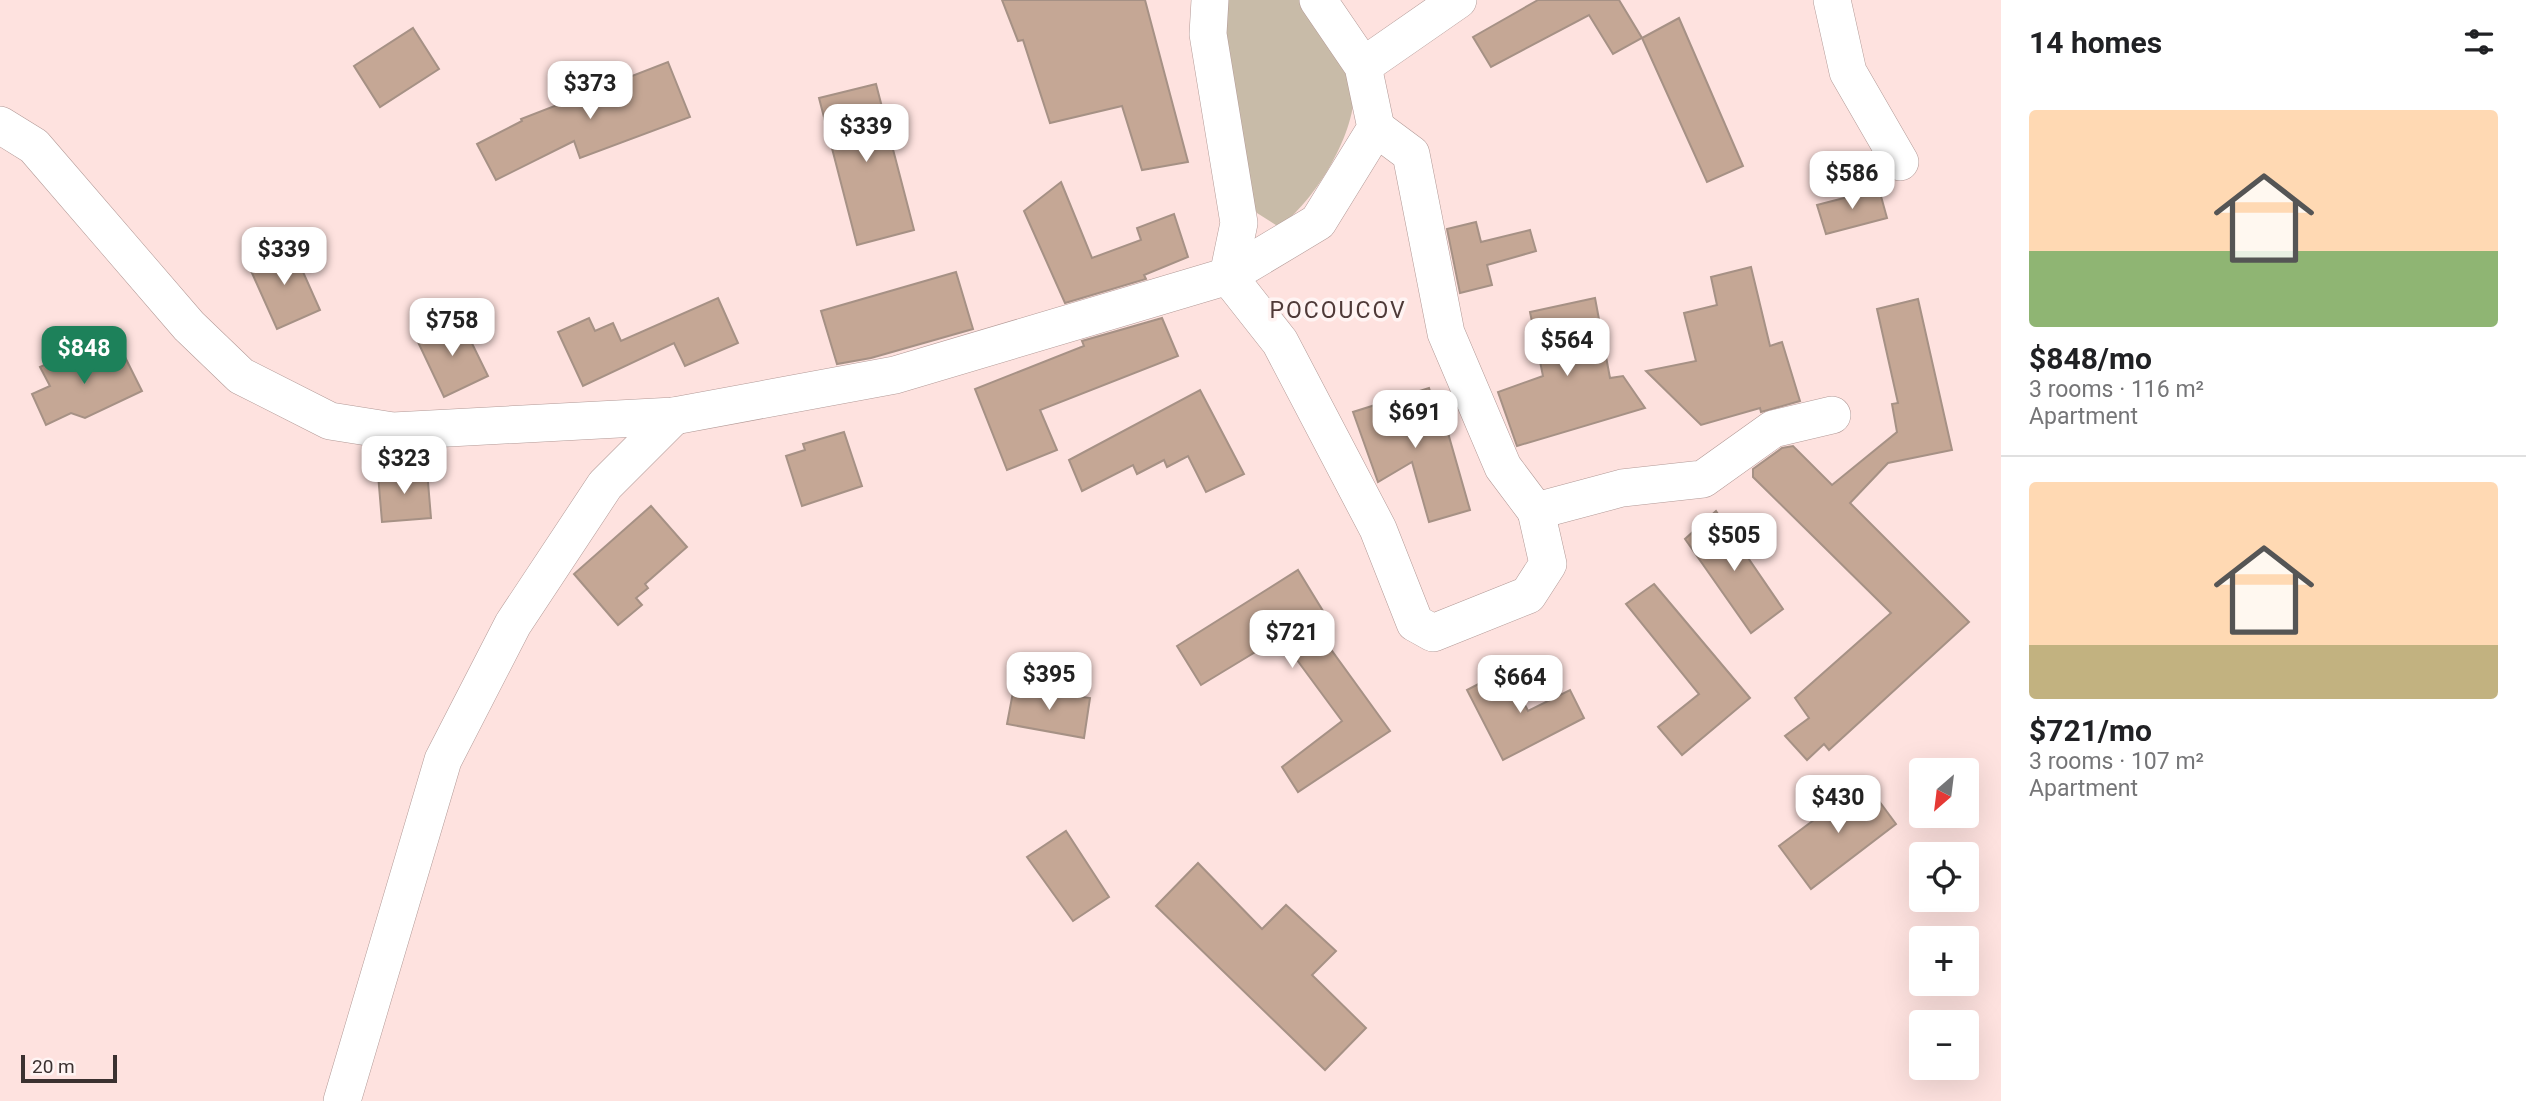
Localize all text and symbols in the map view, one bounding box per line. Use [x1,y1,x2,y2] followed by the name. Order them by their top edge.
[2460,23,2498,61] icon: filters
[2029,25,2162,60] text: 14 homes
[549,61,631,121] pin: $373
[564,70,616,97] text: $373
[825,104,907,164] pin: $339
[840,113,892,140] text: $339
[1811,152,1893,211] pin: $586
[2201,155,2327,281] icon: home
[1826,160,1878,187] text: $586
[243,228,325,287] pin: $339
[258,236,310,263] text: $339
[1269,297,1407,324] district label: POCOUCOV
[411,298,493,358] pin: $758
[426,307,478,334] text: $758
[1526,318,1608,378] pin: $564
[43,326,125,386] pin: $848
[1541,327,1593,354] text: $564
[58,335,110,362] text: $848
[2029,341,2152,376] text: $848/mo
[2029,376,2204,403] text: 3 rooms · 116 m²
[1374,391,1456,450] pin: $691
[1389,399,1441,426] text: $691
[2029,403,2138,430] text: Apartment
[363,436,445,496] pin: $323
[378,445,430,472] text: $323
[1693,514,1775,573] pin: $505
[1708,522,1760,549] text: $505
[2201,527,2327,653] icon: home
[1251,610,1333,670] pin: $721
[1266,619,1318,646] text: $721
[1008,652,1090,712] pin: $395
[1479,656,1561,715] pin: $664
[1023,661,1075,688] text: $395
[1494,664,1546,691] text: $664
[2029,713,2152,748] text: $721/mo
[2029,748,2204,775] text: 3 rooms · 107 m²
[1909,758,1979,828] north arrow
[1909,758,1979,1080] map controls
[2029,775,2138,802] text: Apartment
[1797,776,1879,835] pin: $430
[1812,784,1864,811] text: $430
[1909,842,1979,912] button: locate
[1909,926,1979,996] button: +
[1909,1010,1979,1080] button: −
[21,1052,117,1084] scale bar
[32,1055,75,1078] text: 20 m

